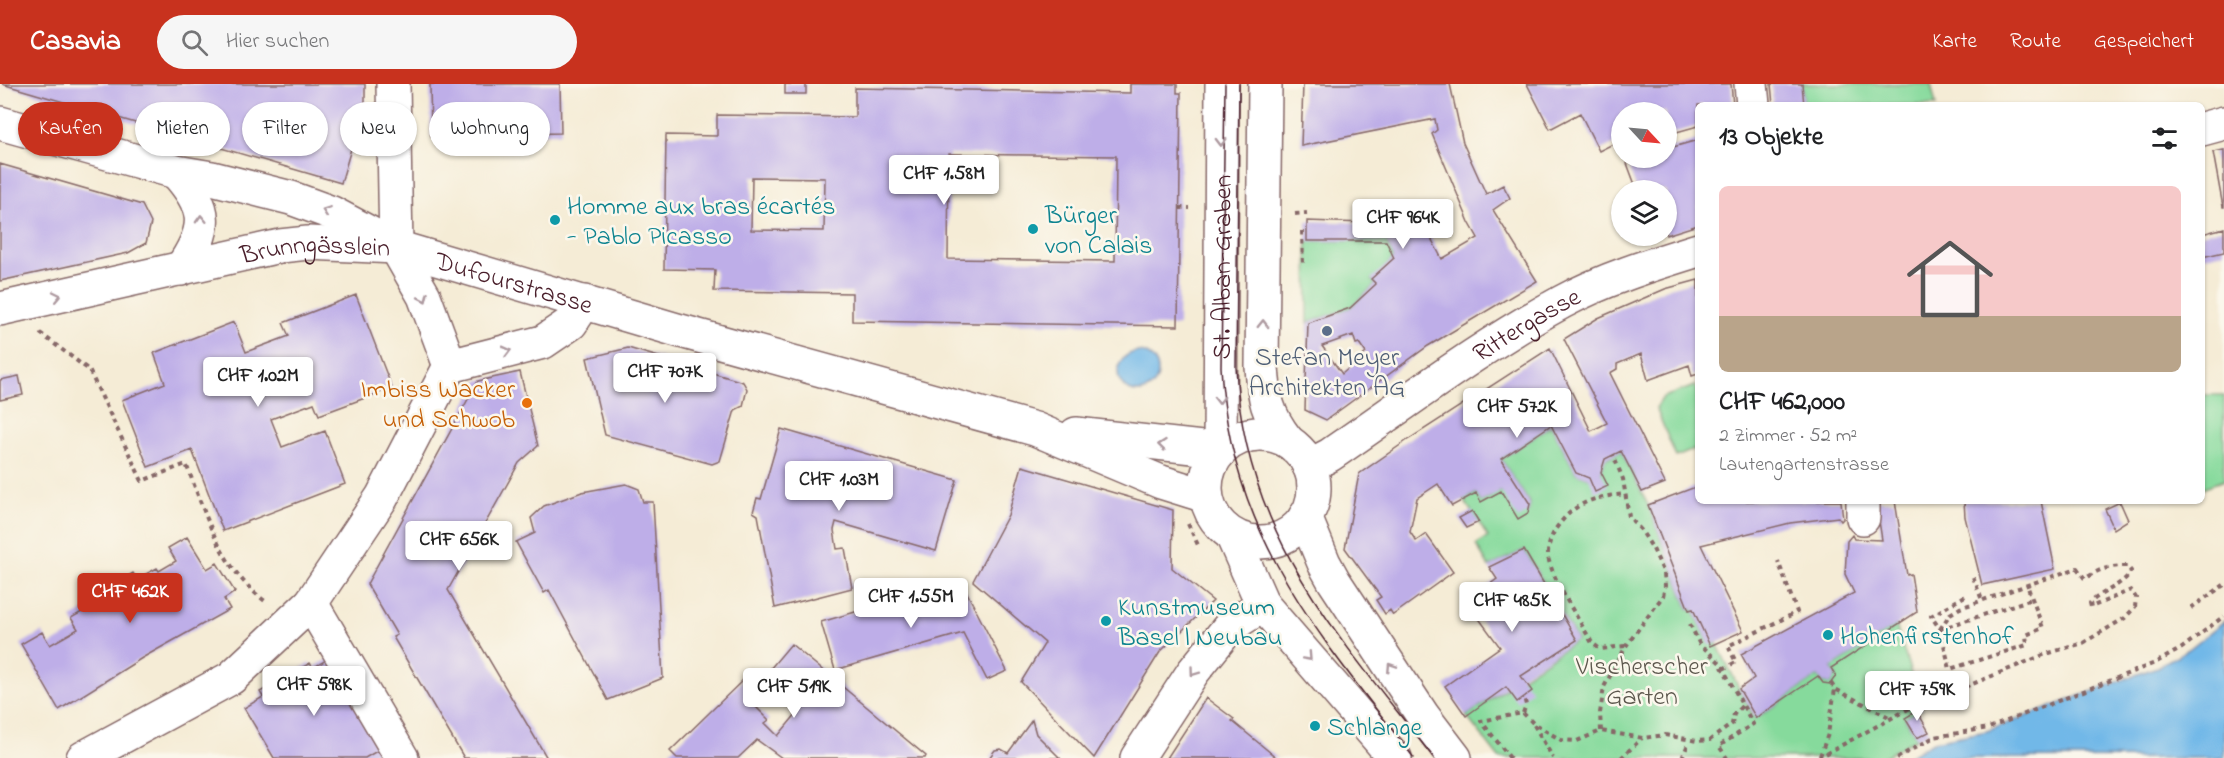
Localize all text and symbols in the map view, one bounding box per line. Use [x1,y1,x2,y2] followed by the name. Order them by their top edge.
[157,15,577,69] search box
[30,22,121,63] text: Casavia
[178,26,211,59] icon: search
[226,26,329,58] text: Hier suchen
[1932,27,1977,57] text: Karte
[2010,27,2061,57] text: Route
[2094,27,2194,57] text: Gespeichert
[18,102,123,156] chip: Kaufen
[135,102,230,156] chip: Mieten
[242,102,328,156] chip: Filter
[340,102,417,156] chip: Neu
[429,102,550,156] chip: Wohnung
[1611,102,1677,168] north arrow
[1611,102,1677,246] map controls
[1719,119,1823,157] text: 13 Objekte
[2148,122,2181,155] icon: filters
[1215,138,1227,147] one-way arrow
[875,155,1013,206] pin: CHF 1.58M
[903,160,985,189] text: CHF 1.58M
[1204,175,1244,359] street label: St. Alban-Graben
[1611,180,1677,246] button: layers
[567,189,836,257] place label: Homme aux bras écartés - Pablo Picasso
[1044,198,1153,266] place label: Bürger von Calais
[1341,199,1465,250] pin: CHF 964K
[1366,204,1440,233] text: CHF 964K
[321,205,332,218] one-way arrow
[548,213,562,227] marker: Homme aux bras écartés - Pablo Picasso
[195,214,207,223] one-way arrow
[1026,222,1040,236] marker: Bürger von Calais
[1896,225,2004,333] icon: home
[236,227,391,277] street label: Brunngässlein
[429,243,597,326] street label: Dufourstrasse
[1466,279,1588,373] street label: Rittergasse
[52,291,62,304] one-way arrow
[417,292,429,303] one-way arrow
[1257,319,1269,328] one-way arrow
[1320,324,1334,338] marker: Stefan Meyer Architekten AG
[1249,340,1405,408] place label: Stefan Meyer Architekten AG
[502,346,512,359] one-way arrow
[603,353,727,404] pin: CHF 707K
[189,357,327,408] pin: CHF 1.02M
[627,358,703,387] text: CHF 707K
[217,362,299,391] text: CHF 1.02M
[361,372,516,440] place label: Imbiss Wacker und Schwob
[1719,384,1845,422] text: CHF 462,000
[1455,388,1579,439] pin: CHF 572K
[1477,393,1557,422] text: CHF 572K
[520,396,534,410] marker: Imbiss Wacker und Schwob
[1213,396,1225,405] one-way arrow
[1719,422,1857,451] text: 2 Zimmer · 52 m²
[1157,439,1166,452] one-way arrow
[1719,451,1889,480] text: Lautengartenstrasse
[770,461,908,512] pin: CHF 1.03M
[799,466,879,495] text: CHF 1.03M
[397,521,521,572] pin: CHF 656K
[419,526,499,555] text: CHF 656K
[68,573,192,624] pin: CHF 462K
[91,578,169,607] text: CHF 462K
[842,578,980,629] pin: CHF 1.55M
[1450,582,1574,633] pin: CHF 485K
[868,583,954,612] text: CHF 1.55M
[1473,587,1551,616] text: CHF 485K
[1117,590,1282,658] place label: Kunstmuseum Basel | Neubau
[1099,614,1113,628] marker: Kunstmuseum Basel | Neubau
[1840,619,2015,657] place label: Hohenfirstenhof
[1821,628,1835,642] marker: Hohenfirstenhof
[1575,649,1709,717] park label: Vischerscher Garten
[1301,651,1312,661] one-way arrow
[1387,663,1398,674] one-way arrow
[1190,665,1201,676] one-way arrow
[252,666,376,717] pin: CHF 598K
[732,668,856,719] pin: CHF 519K
[276,671,352,700] text: CHF 598K
[1855,671,1979,722] pin: CHF 759K
[757,673,831,702] text: CHF 519K
[1879,676,1955,705] text: CHF 759K
[1327,710,1423,748] place label: Schlange
[1308,719,1322,733] marker: Schlange

